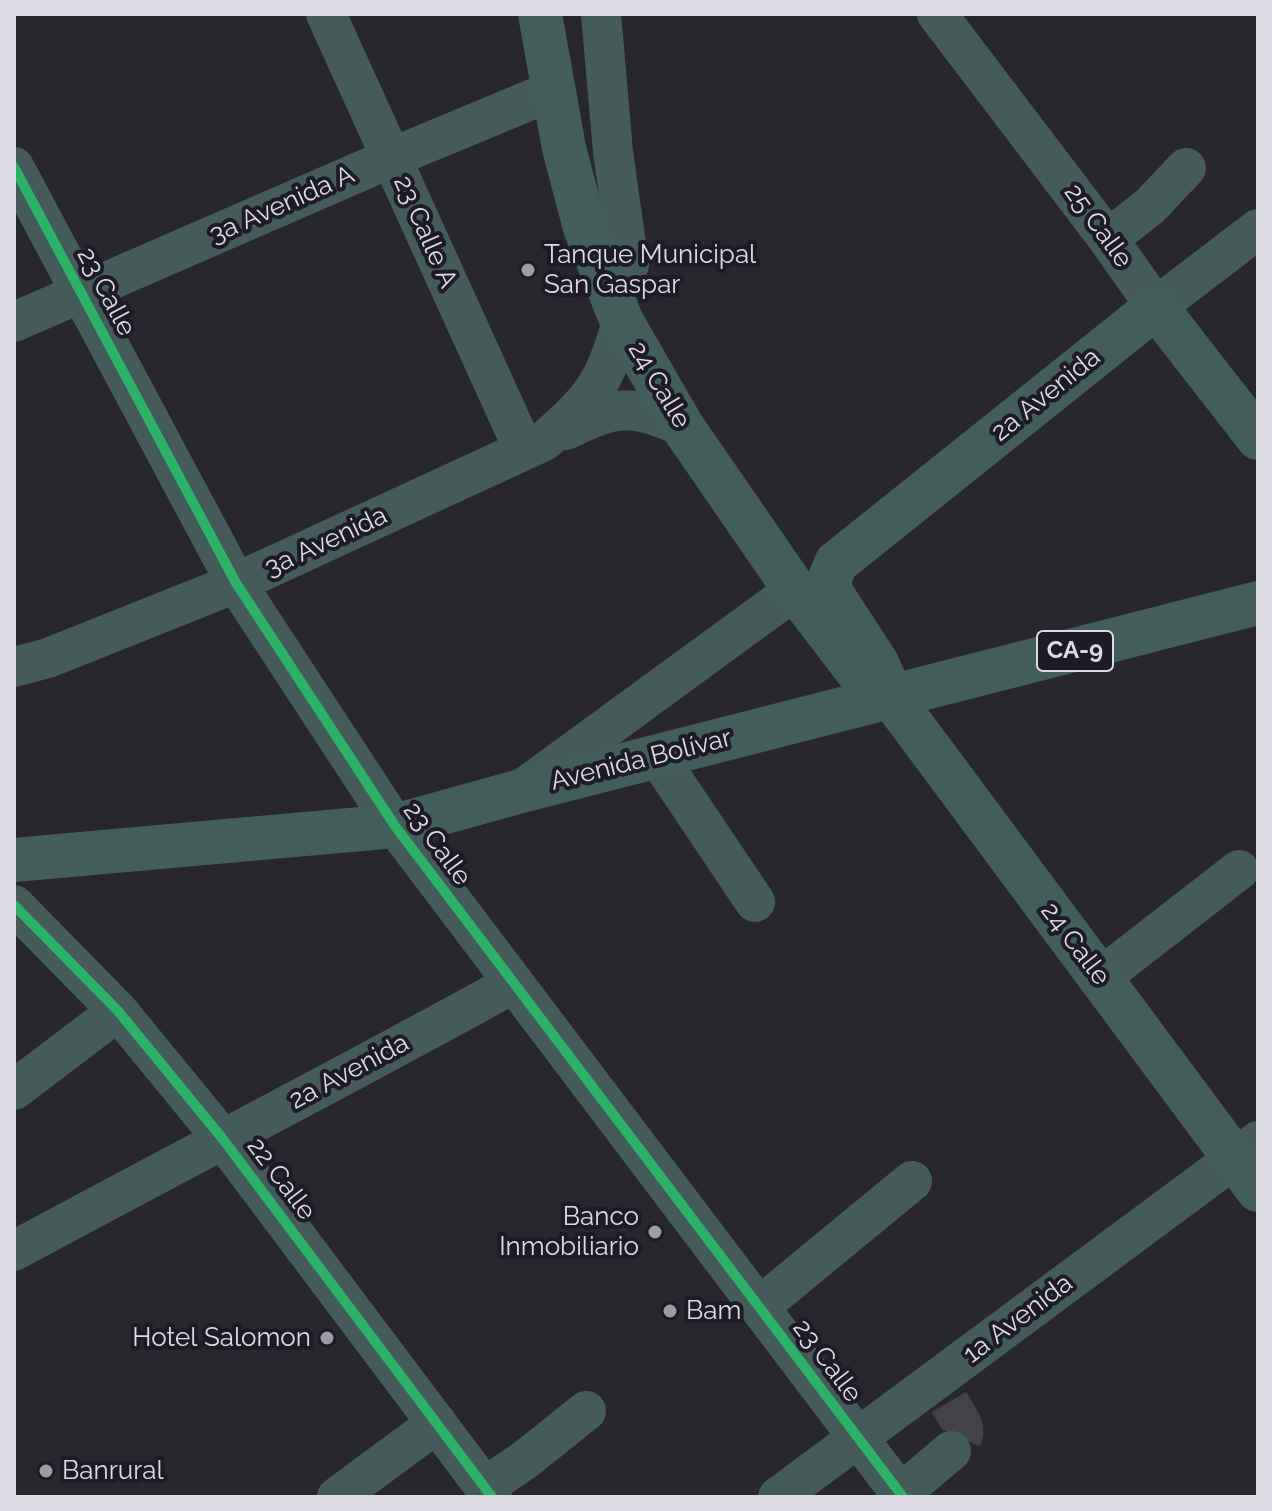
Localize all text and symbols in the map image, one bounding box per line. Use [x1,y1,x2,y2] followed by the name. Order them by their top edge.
[205,159,359,251] street label: 3a Avenida A
[386,171,464,293] street label: 23 Calle A
[1057,178,1139,274] street label: 25 Calle
[544,239,756,300] place label: Tanque Municipal San Gaspar
[70,243,142,341] street label: 23 Calle
[519,261,537,279] marker: Tanque Municipal San Gaspar
[621,336,697,434] street label: 24 Calle
[985,342,1107,448] street label: 2a Avenida
[260,500,392,584] street label: 3a Avenida
[1037,631,1113,671] road number: CA-9
[547,722,735,798] street label: Avenida Bolívar
[396,796,478,892] street label: 23 Calle
[1034,896,1116,992] street label: 24 Calle
[284,1028,414,1116] street label: 2a Avenida
[240,1132,322,1226] street label: 22 Calle
[499,1201,639,1262] place label: Banco Inmobiliario
[646,1223,664,1241] marker: Banco Inmobiliario
[957,1268,1079,1370] street label: 1a Avenida
[686,1295,741,1327] place label: Bam
[661,1302,679,1320] marker: Bam
[786,1313,868,1409] street label: 23 Calle
[132,1322,311,1354] place label: Hotel Salomon
[318,1329,336,1347] marker: Hotel Salomon
[62,1455,164,1487] place label: Banrural
[37,1462,55,1480] marker: Banrural

